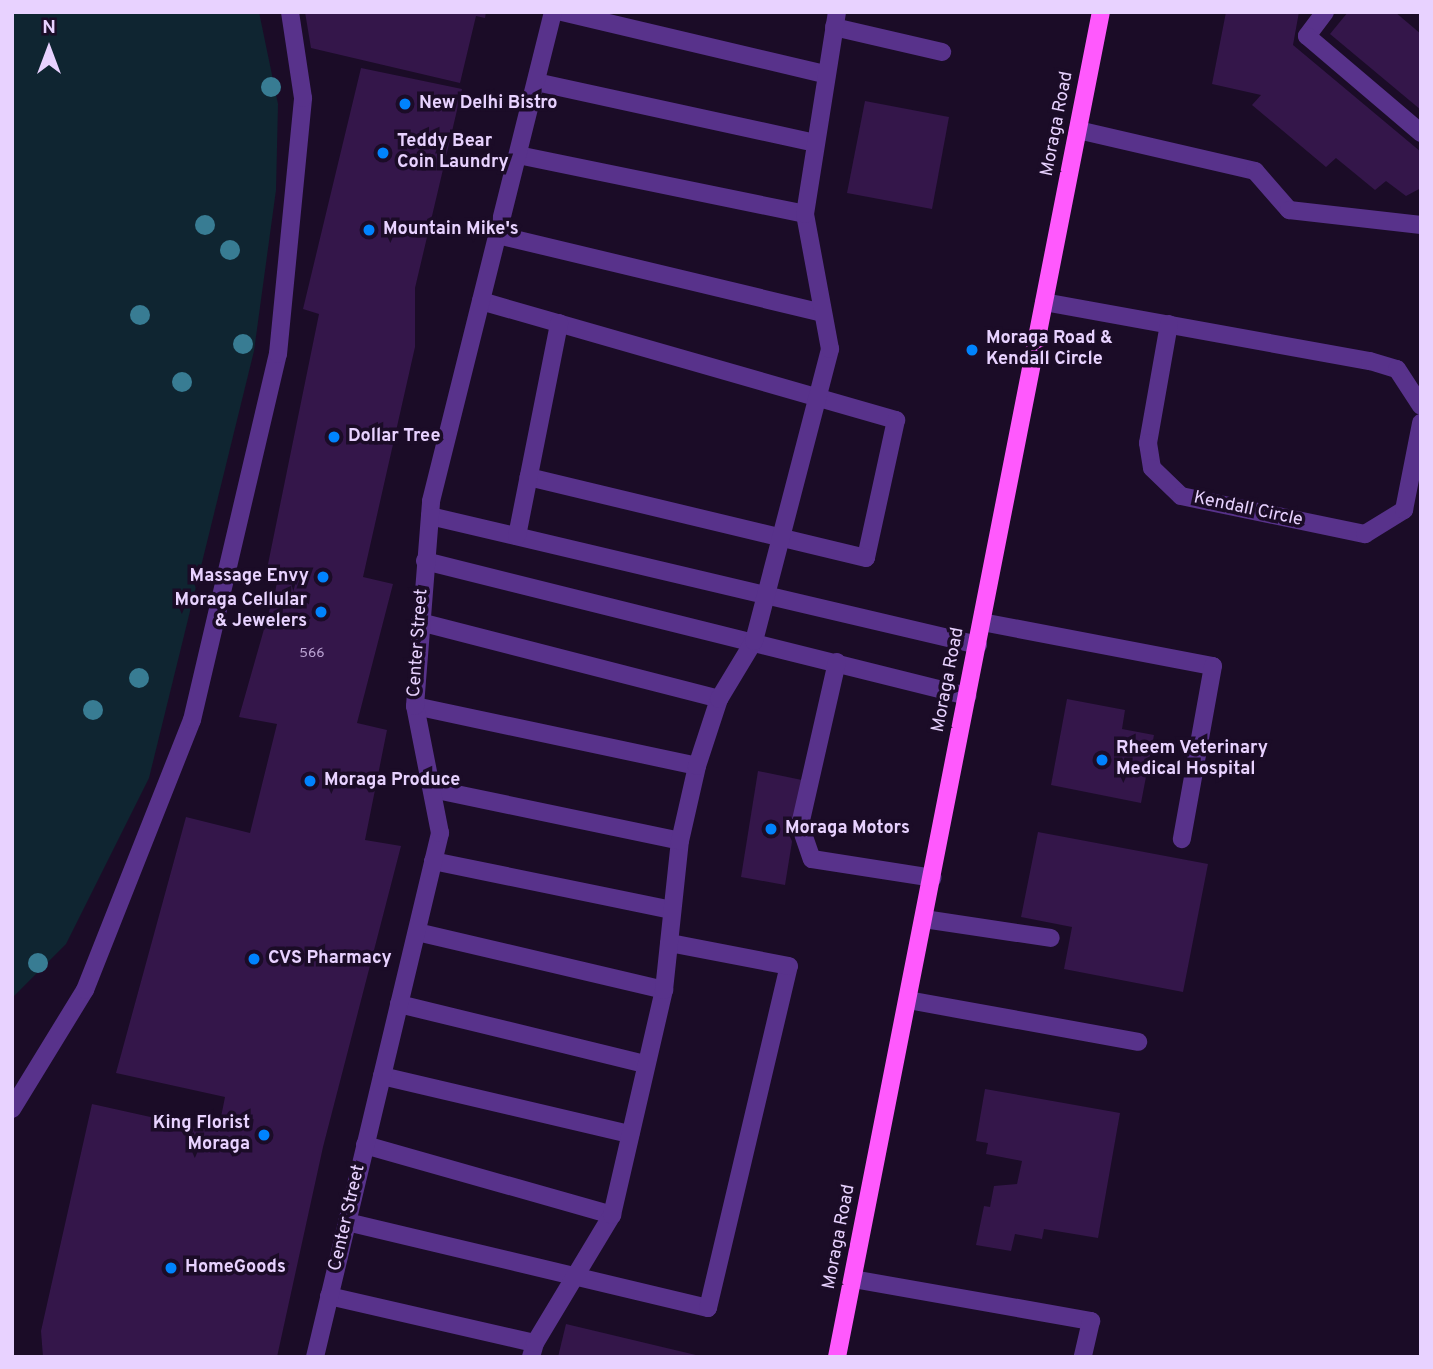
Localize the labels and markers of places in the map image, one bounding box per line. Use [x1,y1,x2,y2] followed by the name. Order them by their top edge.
[419,93,558,115] place label: New Delhi Bistro
[397,96,413,112] marker: New Delhi Bistro
[397,132,509,174] place label: Teddy Bear Coin Laundry
[375,145,391,161] marker: Teddy Bear Coin Laundry
[383,219,519,241] place label: Mountain Mike's
[361,222,377,238] marker: Mountain Mike's
[986,329,1113,372] place label: Moraga Road & Kendall Circle
[964,342,980,358] marker: Moraga Road & Kendall Circle
[348,426,440,448] place label: Dollar Tree
[326,429,342,445] marker: Dollar Tree
[190,566,309,588] place label: Massage Envy
[315,569,331,585] marker: Massage Envy
[175,591,307,634] place label: Moraga Cellular & Jewelers
[313,604,329,620] marker: Moraga Cellular & Jewelers
[1116,739,1269,782] place label: Rheem Veterinary Medical Hospital
[1094,752,1110,768] marker: Rheem Veterinary Medical Hospital
[324,770,460,792] place label: Moraga Produce
[302,773,318,789] marker: Moraga Produce
[785,818,910,840] place label: Moraga Motors
[763,821,779,837] marker: Moraga Motors
[268,948,392,970] place label: CVS Pharmacy
[246,951,262,967] marker: CVS Pharmacy
[153,1114,250,1156] place label: King Florist Moraga
[256,1127,272,1143] marker: King Florist Moraga
[185,1257,286,1279] place label: HomeGoods
[163,1260,179,1276] marker: HomeGoods

